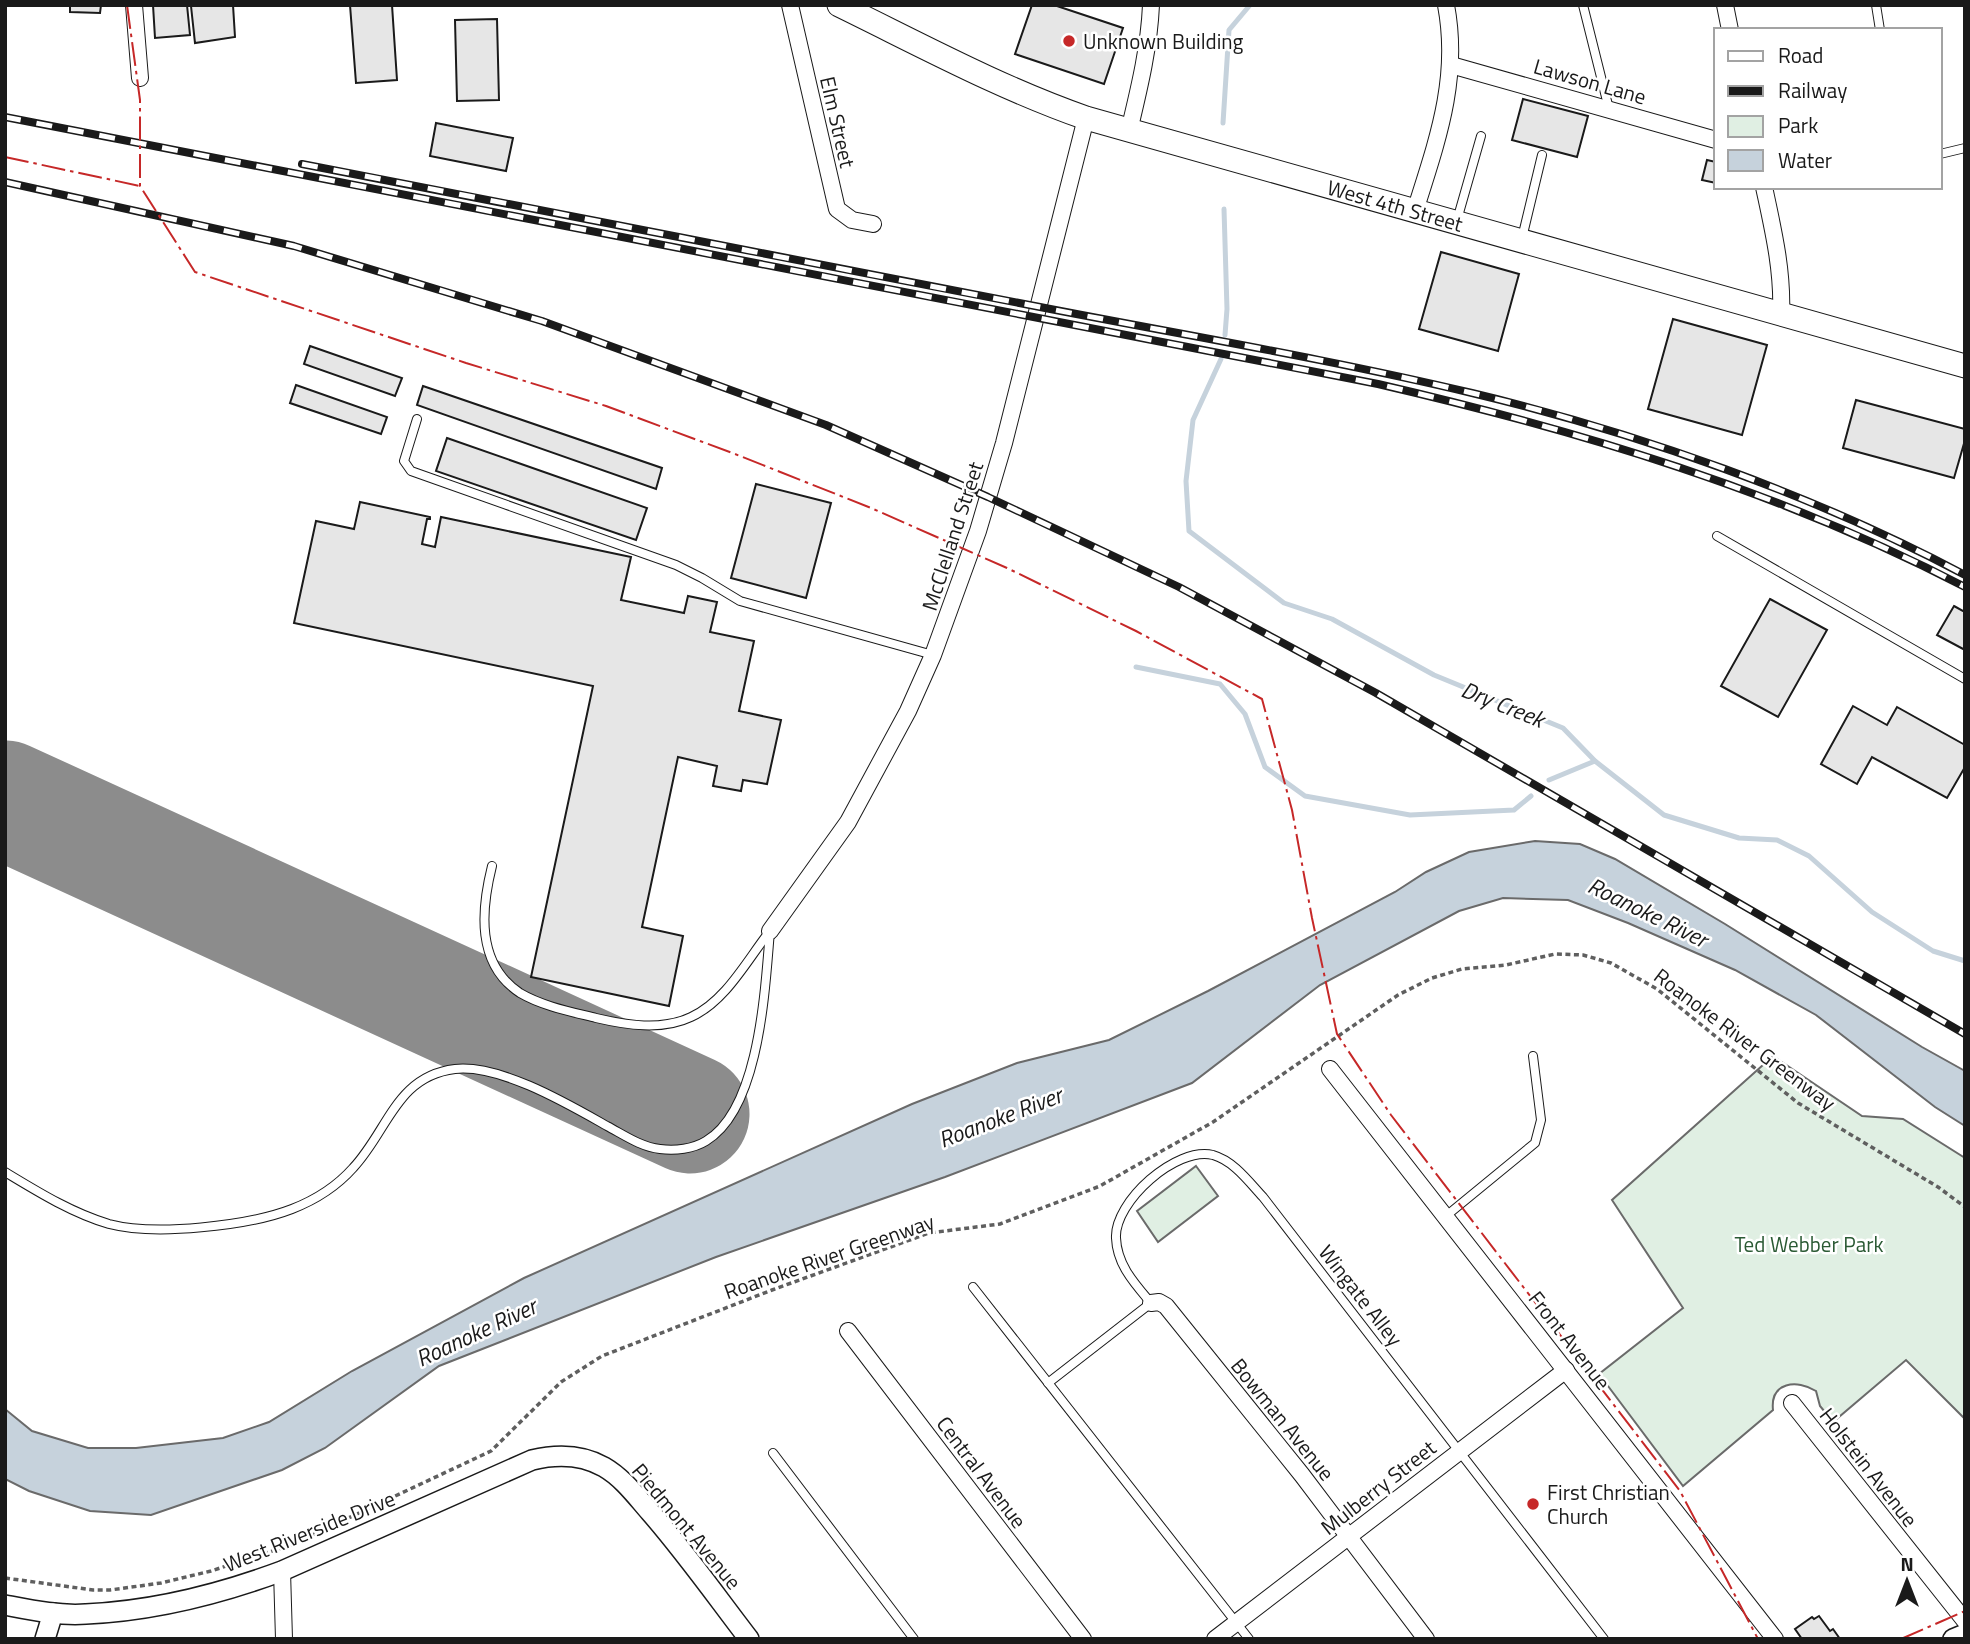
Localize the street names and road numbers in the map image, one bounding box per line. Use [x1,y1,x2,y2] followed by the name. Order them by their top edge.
[1530,50,1650,112] street label: Lawson Lane
[812,73,864,171] street label: Elm Street
[1324,171,1467,240] street label: West 4th Street
[913,457,991,615] street label: McClelland Street
[1647,960,1843,1118] street label: Roanoke River Greenway
[720,1205,938,1307] street label: Roanoke River Greenway
[1311,1237,1411,1353] street label: Wingate Alley
[1521,1284,1619,1396] street label: Front Avenue
[1223,1351,1343,1487] street label: Bowman Avenue
[1812,1400,1926,1534] street label: Holstein Avenue
[929,1409,1035,1535] street label: Central Avenue
[1313,1431,1443,1542] street label: Mulberry Street
[625,1456,749,1596] street label: Piedmont Avenue
[218,1482,400,1580] street label: West Riverside Drive

